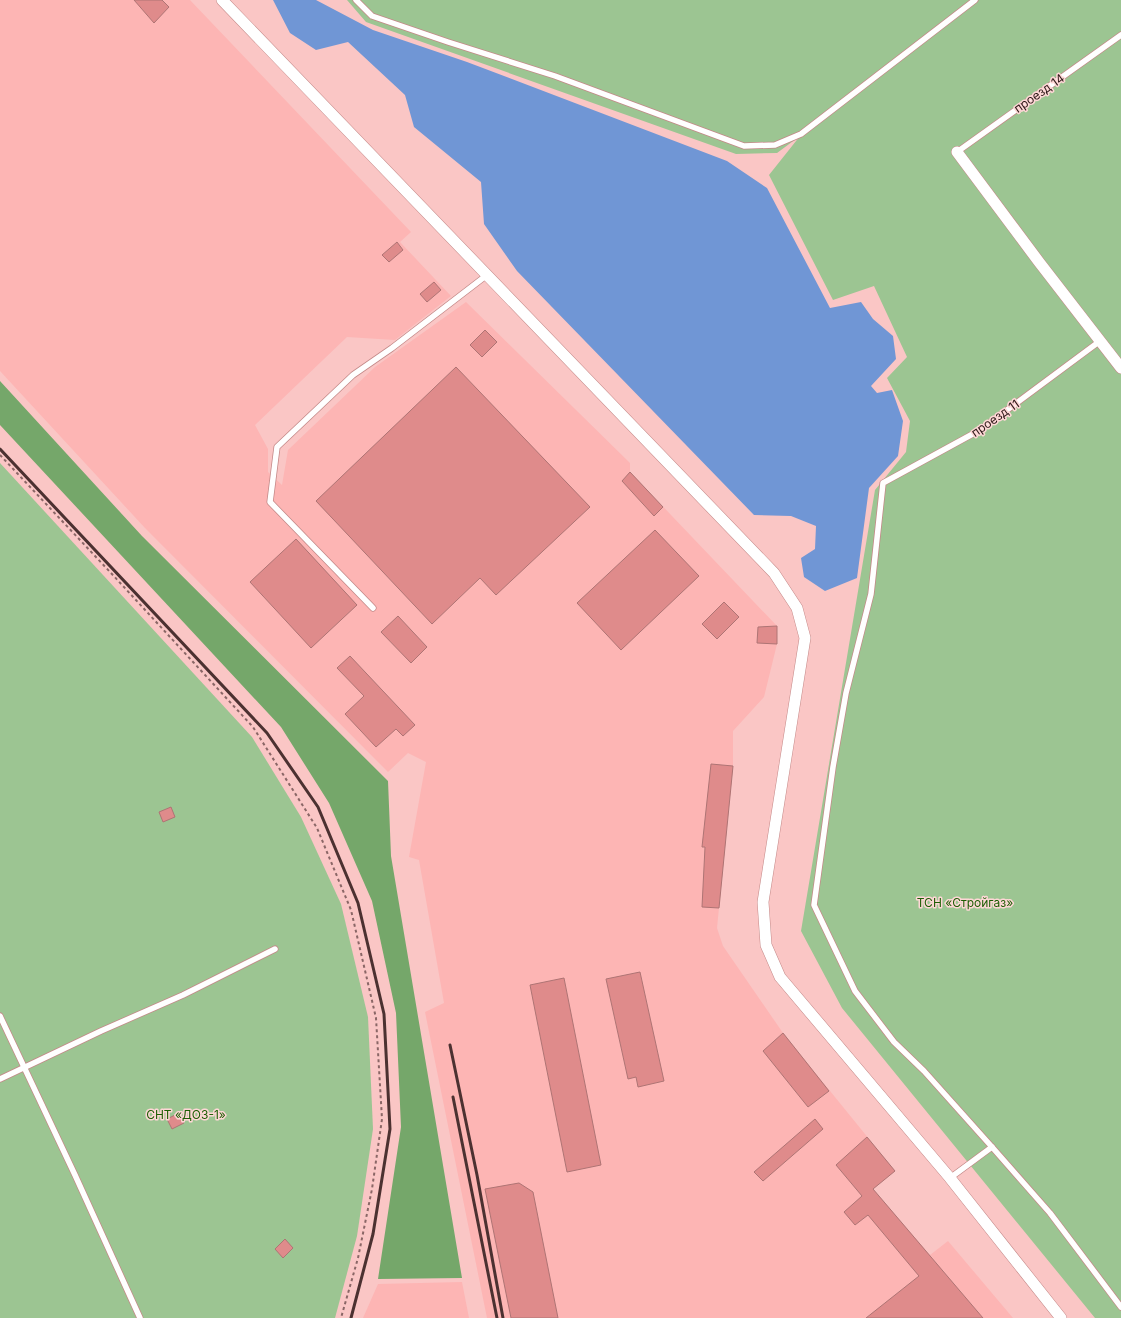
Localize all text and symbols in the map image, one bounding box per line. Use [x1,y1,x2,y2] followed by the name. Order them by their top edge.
[1011,70,1067,116] street label: проезд 14
[968,396,1022,440] street label: проезд 11
[917,895,1013,910] park label: ТСН «Стройгаз»
[146,1107,226,1122] park label: СНТ «ДОЗ-1»

